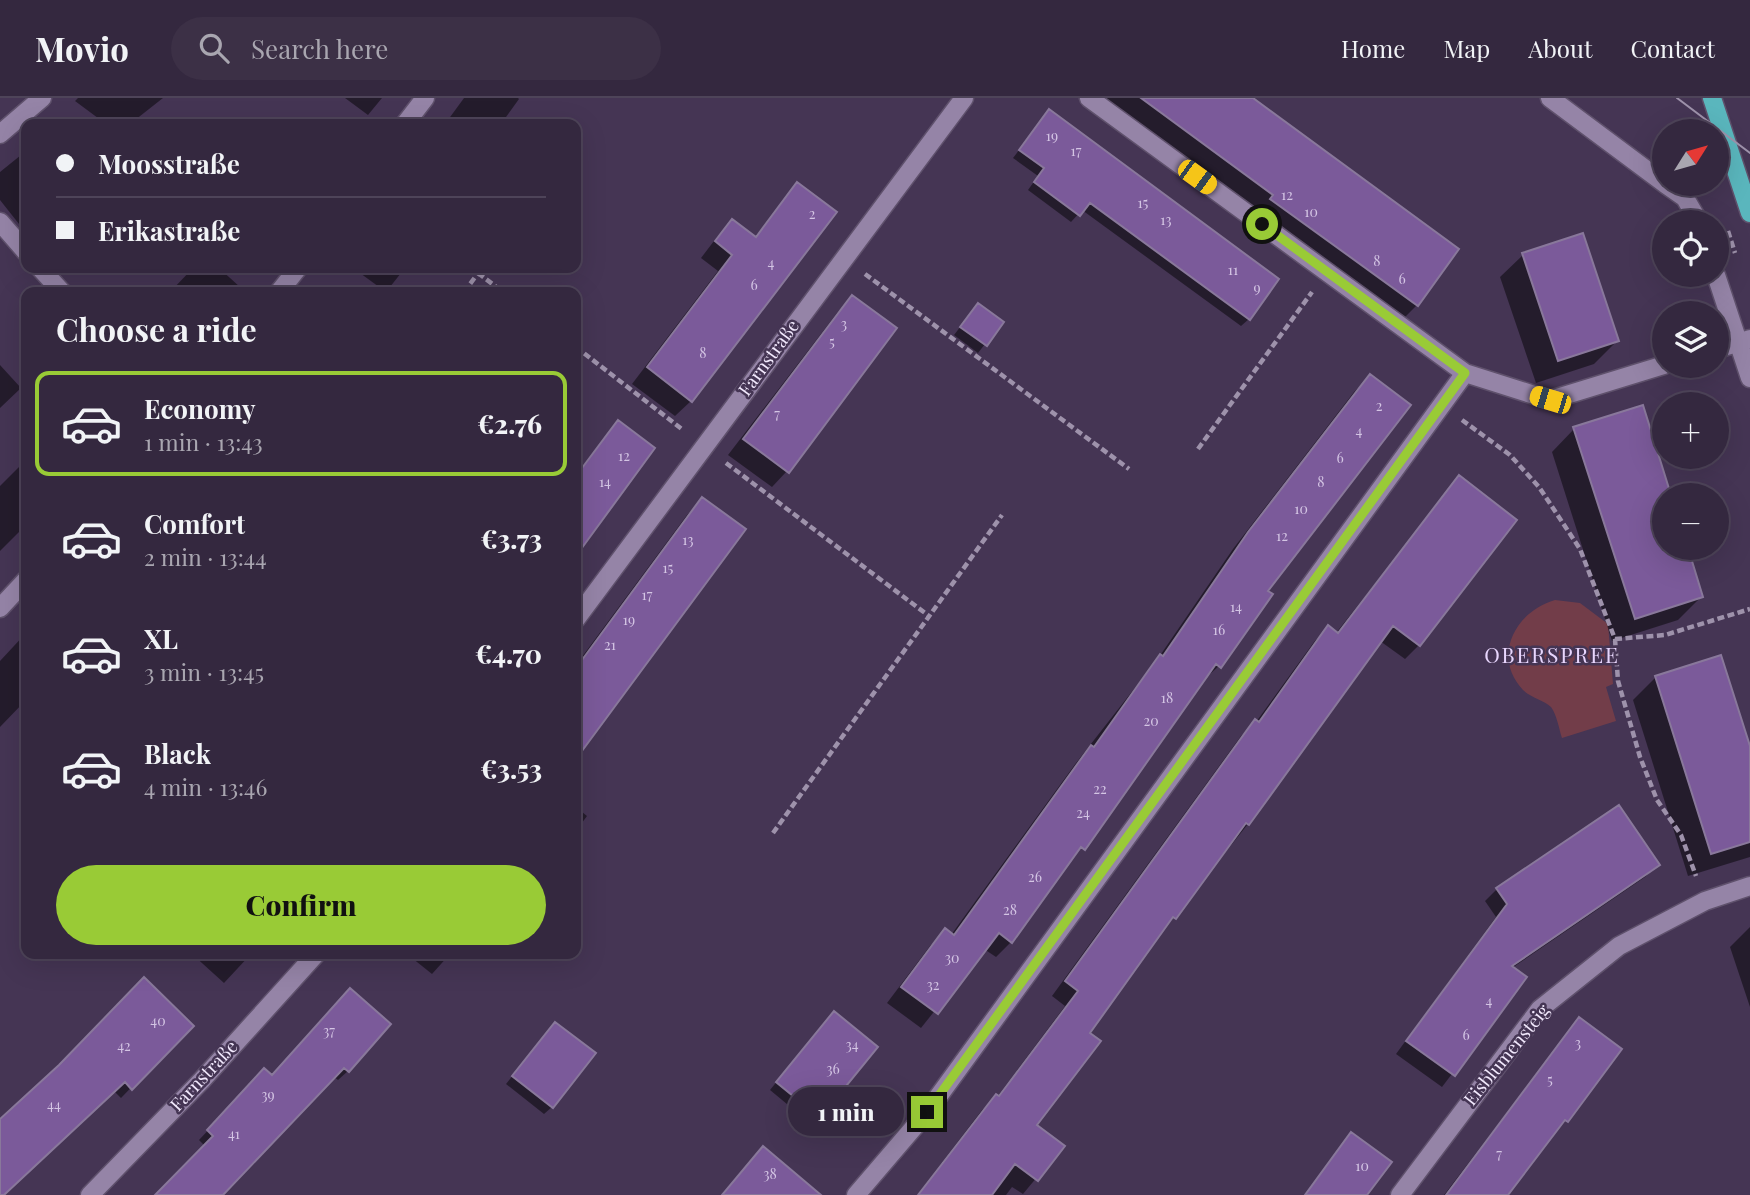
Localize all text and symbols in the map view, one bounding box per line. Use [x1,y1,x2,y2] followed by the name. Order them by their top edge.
[171,17,661,80] search box
[35,26,129,70] text: Movio
[195,29,233,67] icon: search
[251,31,388,66] text: Search here
[1341,32,1405,64] text: Home
[1443,32,1490,64] text: Map
[1528,32,1592,64] text: About
[1630,32,1715,64] text: Contact
[1652,119,1729,196] north arrow
[1652,119,1729,560] map controls
[1046,126,1058,145] house number: 19
[1071,141,1082,160] house number: 17
[98,146,240,181] text: Moosstraße
[1174,156,1221,198] car
[1281,185,1293,204] house number: 12
[1138,193,1149,212] house number: 15
[1304,202,1318,221] house number: 10
[809,204,816,223] house number: 2
[1246,208,1278,240] route start
[1160,210,1172,229] house number: 13
[1652,210,1729,287] button: locate
[98,213,240,248] text: Erikastraße
[1373,251,1381,270] house number: 8
[768,253,775,272] house number: 4
[1228,260,1238,279] house number: 11
[1398,269,1406,288] house number: 6
[750,275,758,294] house number: 6
[1253,278,1261,297] house number: 9
[1652,301,1729,378] button: layers
[56,307,257,350] text: Choose a ride
[732,314,804,400] street label: Farnstraße
[841,314,847,333] house number: 3
[829,332,835,351] house number: 5
[699,343,707,362] house number: 8
[1527,384,1574,416] car
[144,391,255,426] text: Economy
[60,392,123,455] icon: car
[1652,392,1729,469] button: +
[1376,396,1383,415] house number: 2
[774,404,780,423] house number: 7
[477,406,542,441] text: €2.76
[1356,421,1363,440] house number: 4
[144,426,263,457] text: 1 min · 13:43
[618,446,630,465] house number: 12
[1336,448,1344,467] house number: 6
[599,472,611,491] house number: 14
[1317,472,1325,491] house number: 8
[1652,483,1729,560] button: −
[1294,499,1308,518] house number: 10
[144,506,245,541] text: Comfort
[60,507,123,570] icon: car
[481,521,542,556] text: €3.73
[1276,526,1288,545] house number: 12
[682,530,694,549] house number: 13
[144,541,267,572] text: 2 min · 13:44
[663,558,674,577] house number: 15
[642,585,653,604] house number: 17
[1230,597,1242,616] house number: 14
[623,610,635,629] house number: 19
[1213,620,1225,639] house number: 16
[144,621,178,656] text: XL
[60,622,123,685] icon: car
[604,635,616,654] house number: 21
[475,636,542,671] text: €4.70
[1484,640,1620,668] district label: OBERSPREE
[144,656,264,687] text: 3 min · 13:45
[1161,688,1173,707] house number: 18
[1143,711,1159,730] house number: 20
[144,736,211,771] text: Black
[60,737,123,800] icon: car
[480,751,542,786] text: €3.53
[144,771,267,802] text: 4 min · 13:46
[1093,779,1107,798] house number: 22
[1076,803,1090,822] house number: 24
[56,865,546,945] button: Confirm
[1028,867,1042,886] house number: 26
[1003,900,1017,919] house number: 28
[945,948,959,967] house number: 30
[926,975,940,994] house number: 32
[1486,991,1493,1010] house number: 4
[1458,998,1555,1110] street label: Eisblumensteig
[150,1011,166,1030] house number: 40
[323,1021,335,1040] house number: 37
[1462,1025,1470,1044] house number: 6
[1575,1033,1581,1052] house number: 3
[164,1035,242,1116] street label: Farnstraße
[845,1035,859,1054] house number: 34
[117,1036,131,1055] house number: 42
[826,1059,840,1078] house number: 36
[1547,1070,1553,1089] house number: 5
[261,1085,275,1104] house number: 39
[787,1088,902,1136] callout: 1 min
[47,1095,61,1114] house number: 44
[818,1096,874,1127] text: 1 min
[911,1096,943,1128] route end
[228,1124,240,1143] house number: 41
[1496,1144,1502,1163] house number: 7
[1355,1156,1369,1175] house number: 10
[763,1164,777,1183] house number: 38

